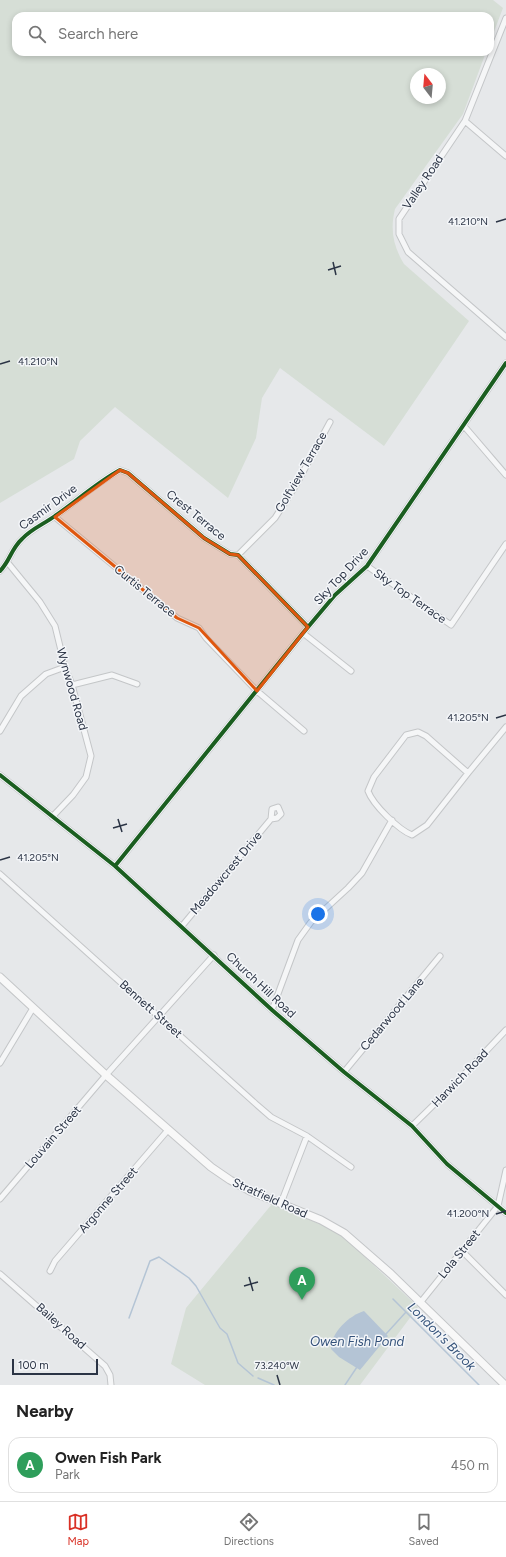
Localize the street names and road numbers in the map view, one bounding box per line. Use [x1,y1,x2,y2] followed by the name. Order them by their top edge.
[400,152,446,212] street label: Valley Road
[272,429,330,515] street label: Golfview Terrace
[16,481,80,533] street label: Casmir Drive
[164,487,229,543] street label: Crest Terrace
[311,544,371,608] street label: Sky Top Drive
[111,562,179,620] street label: Curtis Terrace
[371,566,449,626] street label: Sky Top Terrace
[54,646,90,732] street label: Wynwood Road
[187,828,265,917] street label: Meadowcrest Drive
[223,949,299,1021] street label: Church Hill Road
[357,974,427,1053] street label: Cedarwood Lane
[117,977,186,1041] street label: Bennett Street
[429,1046,491,1110] street label: Harwich Road
[22,1103,84,1171] street label: Louvain Street
[76,1164,141,1236] street label: Argonne Street
[230,1175,310,1221] street label: Stratfield Road
[435,1226,483,1281] street label: Lola Street
[33,1300,89,1352] street label: Bailey Road

